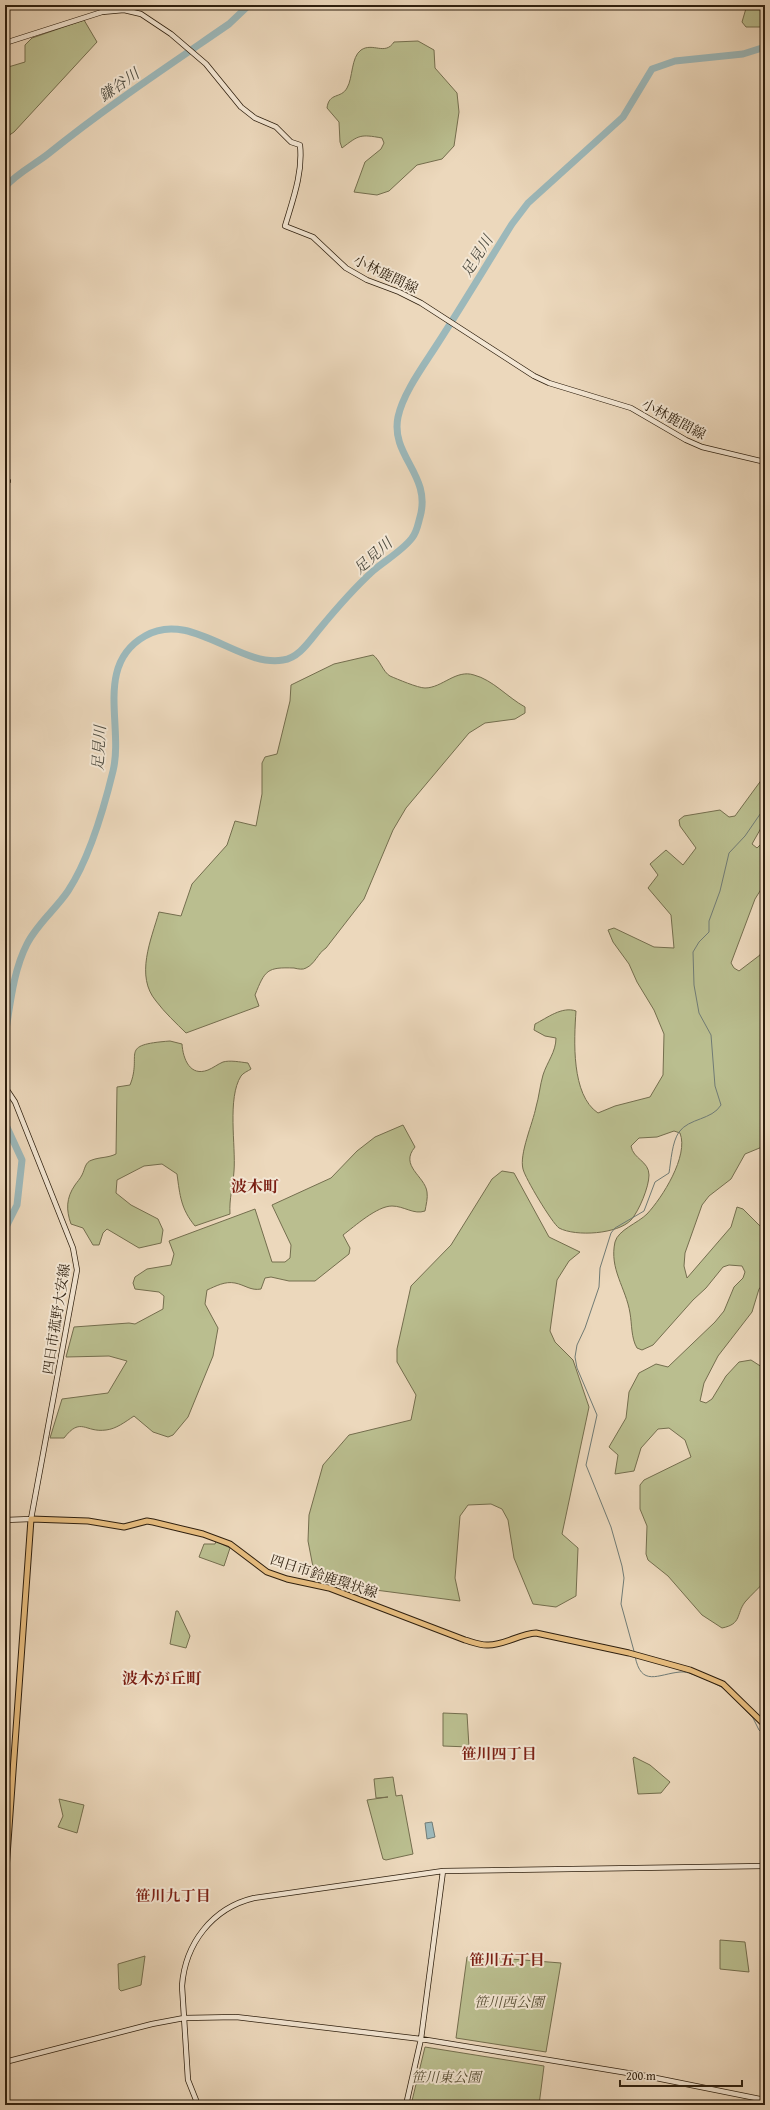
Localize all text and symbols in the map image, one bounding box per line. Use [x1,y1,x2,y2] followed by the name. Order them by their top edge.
[94,62,145,106] water label: 鎌谷川
[456,229,498,280] water label: 足見川
[350,250,422,298] street label: 小林鹿間線
[638,394,710,444] street label: 小林鹿間線
[349,531,398,578] water label: 足見川
[87,723,110,771] water label: 足見川
[231,1174,279,1198] district label: 波木町
[37,1262,75,1376] street label: 四日市菰野大安線
[268,1549,380,1603] street label: 四日市鈴鹿環状線
[122,1666,202,1690] district label: 波木が丘町
[461,1743,537,1764] district label: 笹川四丁目
[135,1885,211,1906] district label: 笹川九丁目
[469,1949,545,1970] district label: 笹川五丁目
[474,1992,546,2012] park label: 笹川西公園
[620,2062,742,2088] scale bar
[411,2067,483,2087] park label: 笹川東公園
[626,2067,656,2084] text: 200 m

